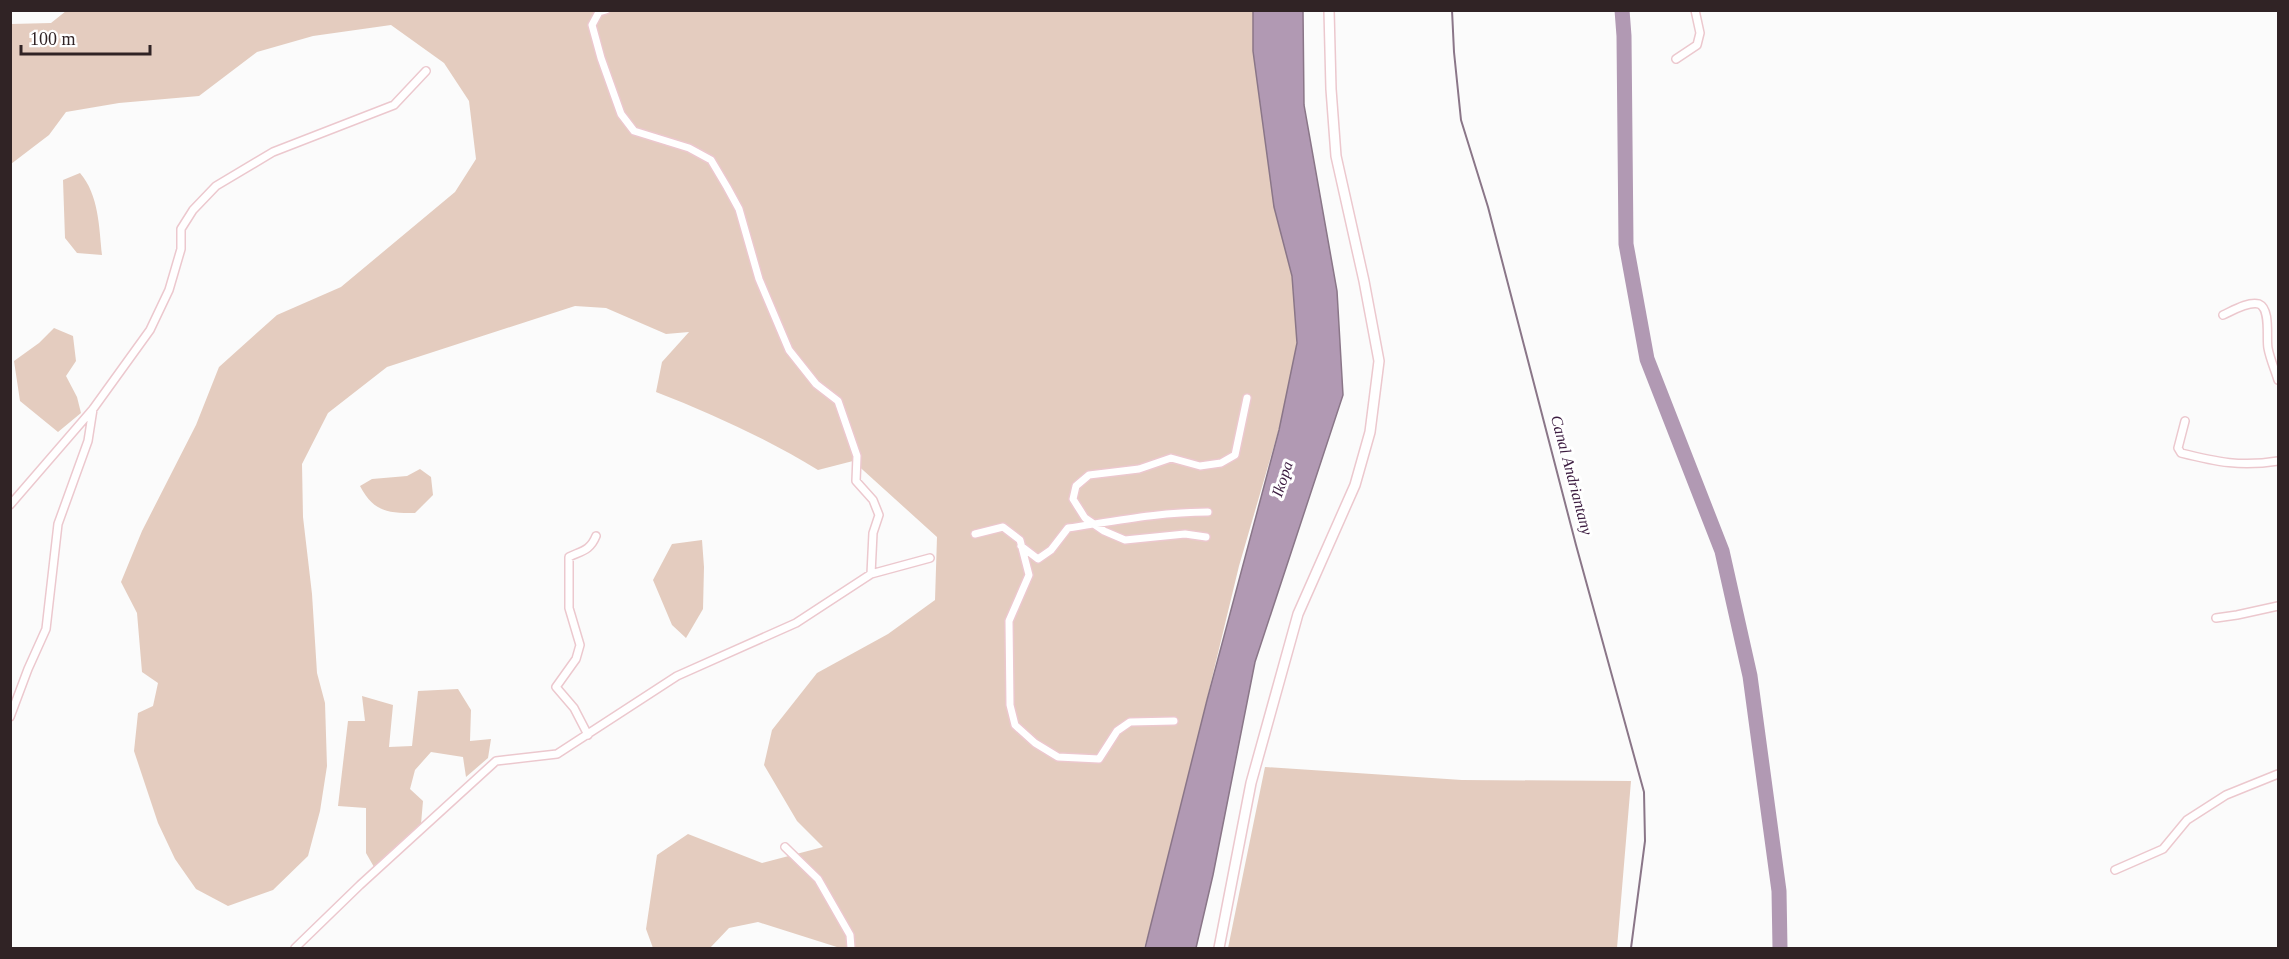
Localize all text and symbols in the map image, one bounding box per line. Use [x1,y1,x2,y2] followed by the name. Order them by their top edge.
[21,18,150,56] scale bar
[30,29,76,49] text: 100 m
[1547,413,1596,538] water label: Canal Andriantany
[1268,459,1297,500] water label: Ikopa

